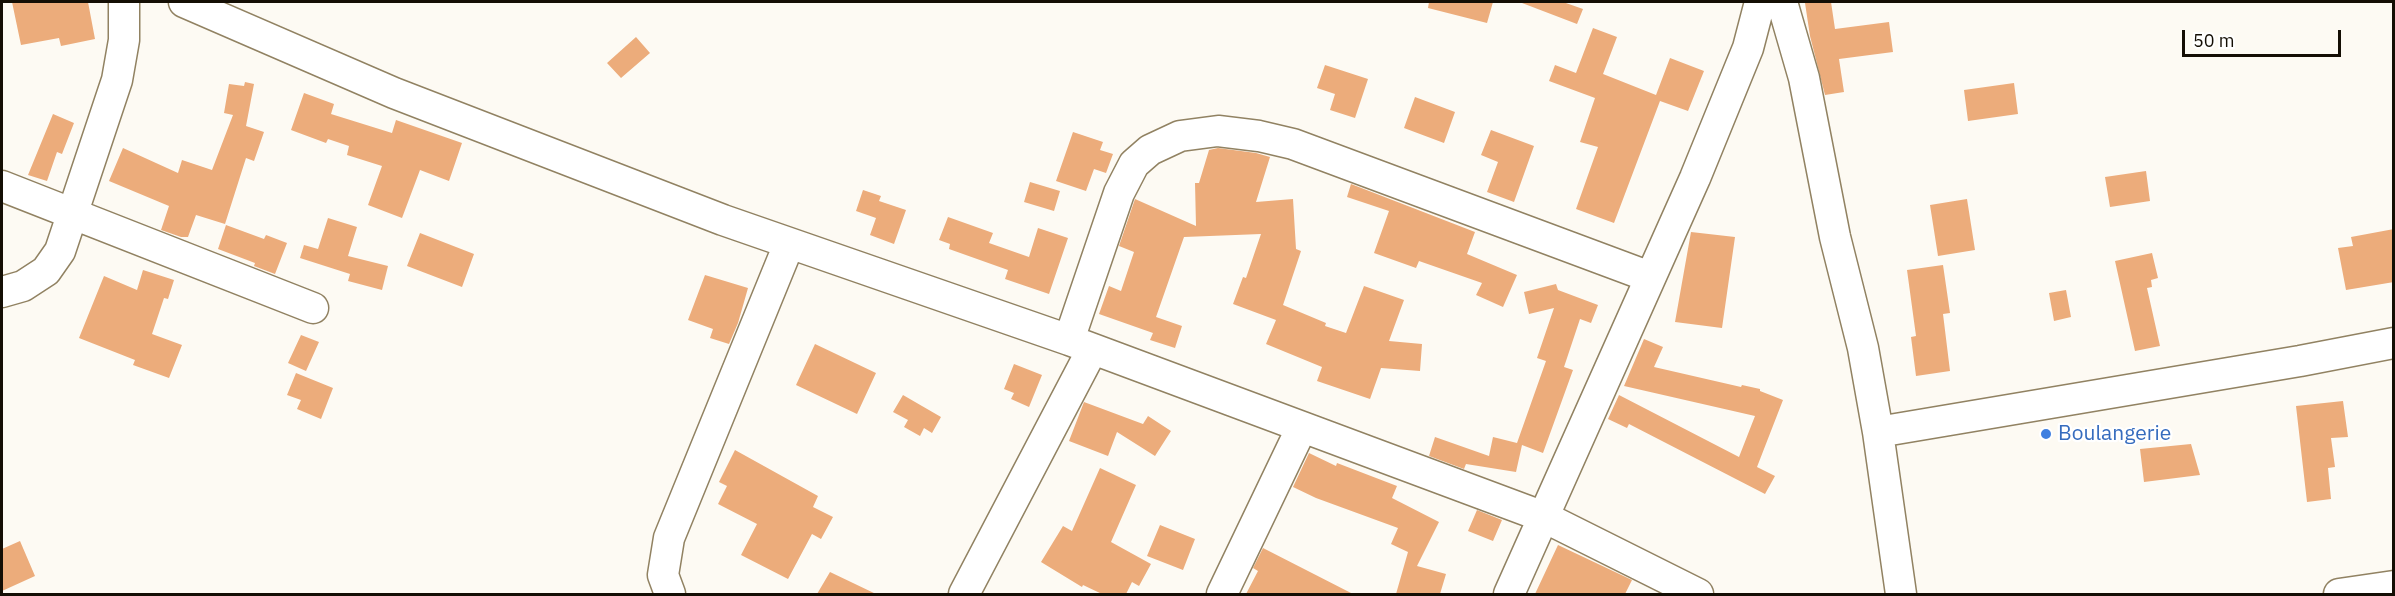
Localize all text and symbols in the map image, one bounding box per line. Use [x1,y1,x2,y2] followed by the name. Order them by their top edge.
[2185,18,2344,56] scale bar
[2193,29,2235,52] text: 50 m
[2058,421,2171,447] place label: Boulangerie
[2039,427,2053,441] marker: Boulangerie

